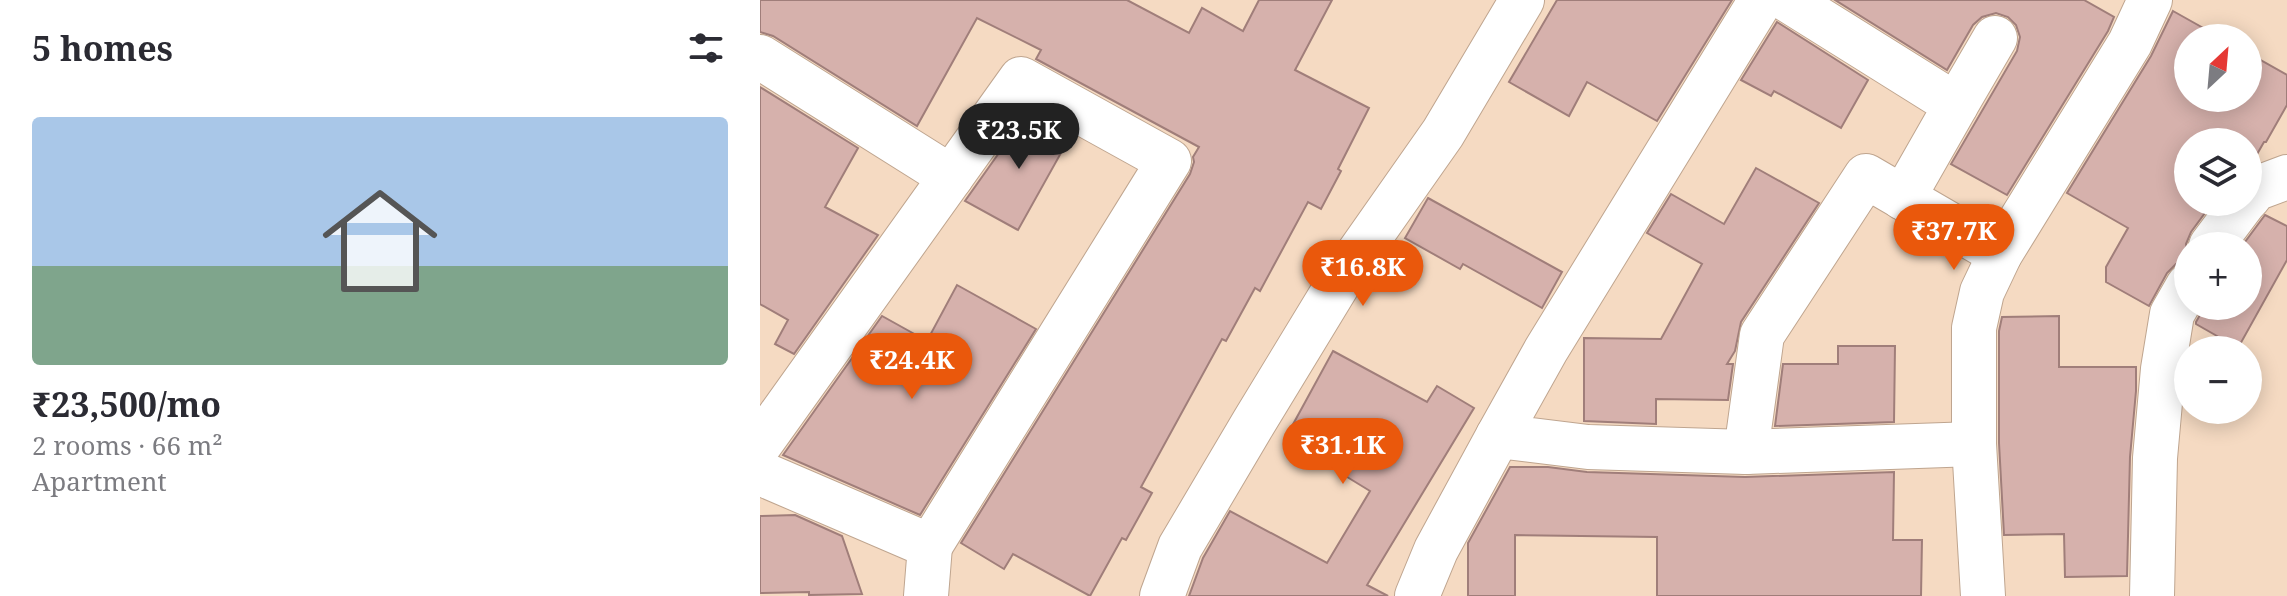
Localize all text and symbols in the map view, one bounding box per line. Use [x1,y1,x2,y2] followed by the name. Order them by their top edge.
[2174,24,2262,112] north arrow
[2174,24,2262,424] map controls
[32,25,173,71] text: 5 homes
[684,26,728,70] icon: filters
[954,103,1084,171] pin: ₹23.5K
[976,111,1062,147] text: ₹23.5K
[2174,128,2262,216] button: layers
[308,169,452,313] icon: home
[1889,204,2019,272] pin: ₹37.7K
[1911,212,1997,248] text: ₹37.7K
[2174,232,2262,320] button: +
[1298,240,1428,308] pin: ₹16.8K
[1320,248,1406,284] text: ₹16.8K
[847,333,977,401] pin: ₹24.4K
[2174,336,2262,424] button: −
[869,341,955,377] text: ₹24.4K
[32,381,221,427] text: ₹23,500/mo
[1278,418,1408,486] pin: ₹31.1K
[1300,426,1386,462] text: ₹31.1K
[32,427,223,463] text: 2 rooms · 66 m²
[32,463,167,499] text: Apartment

